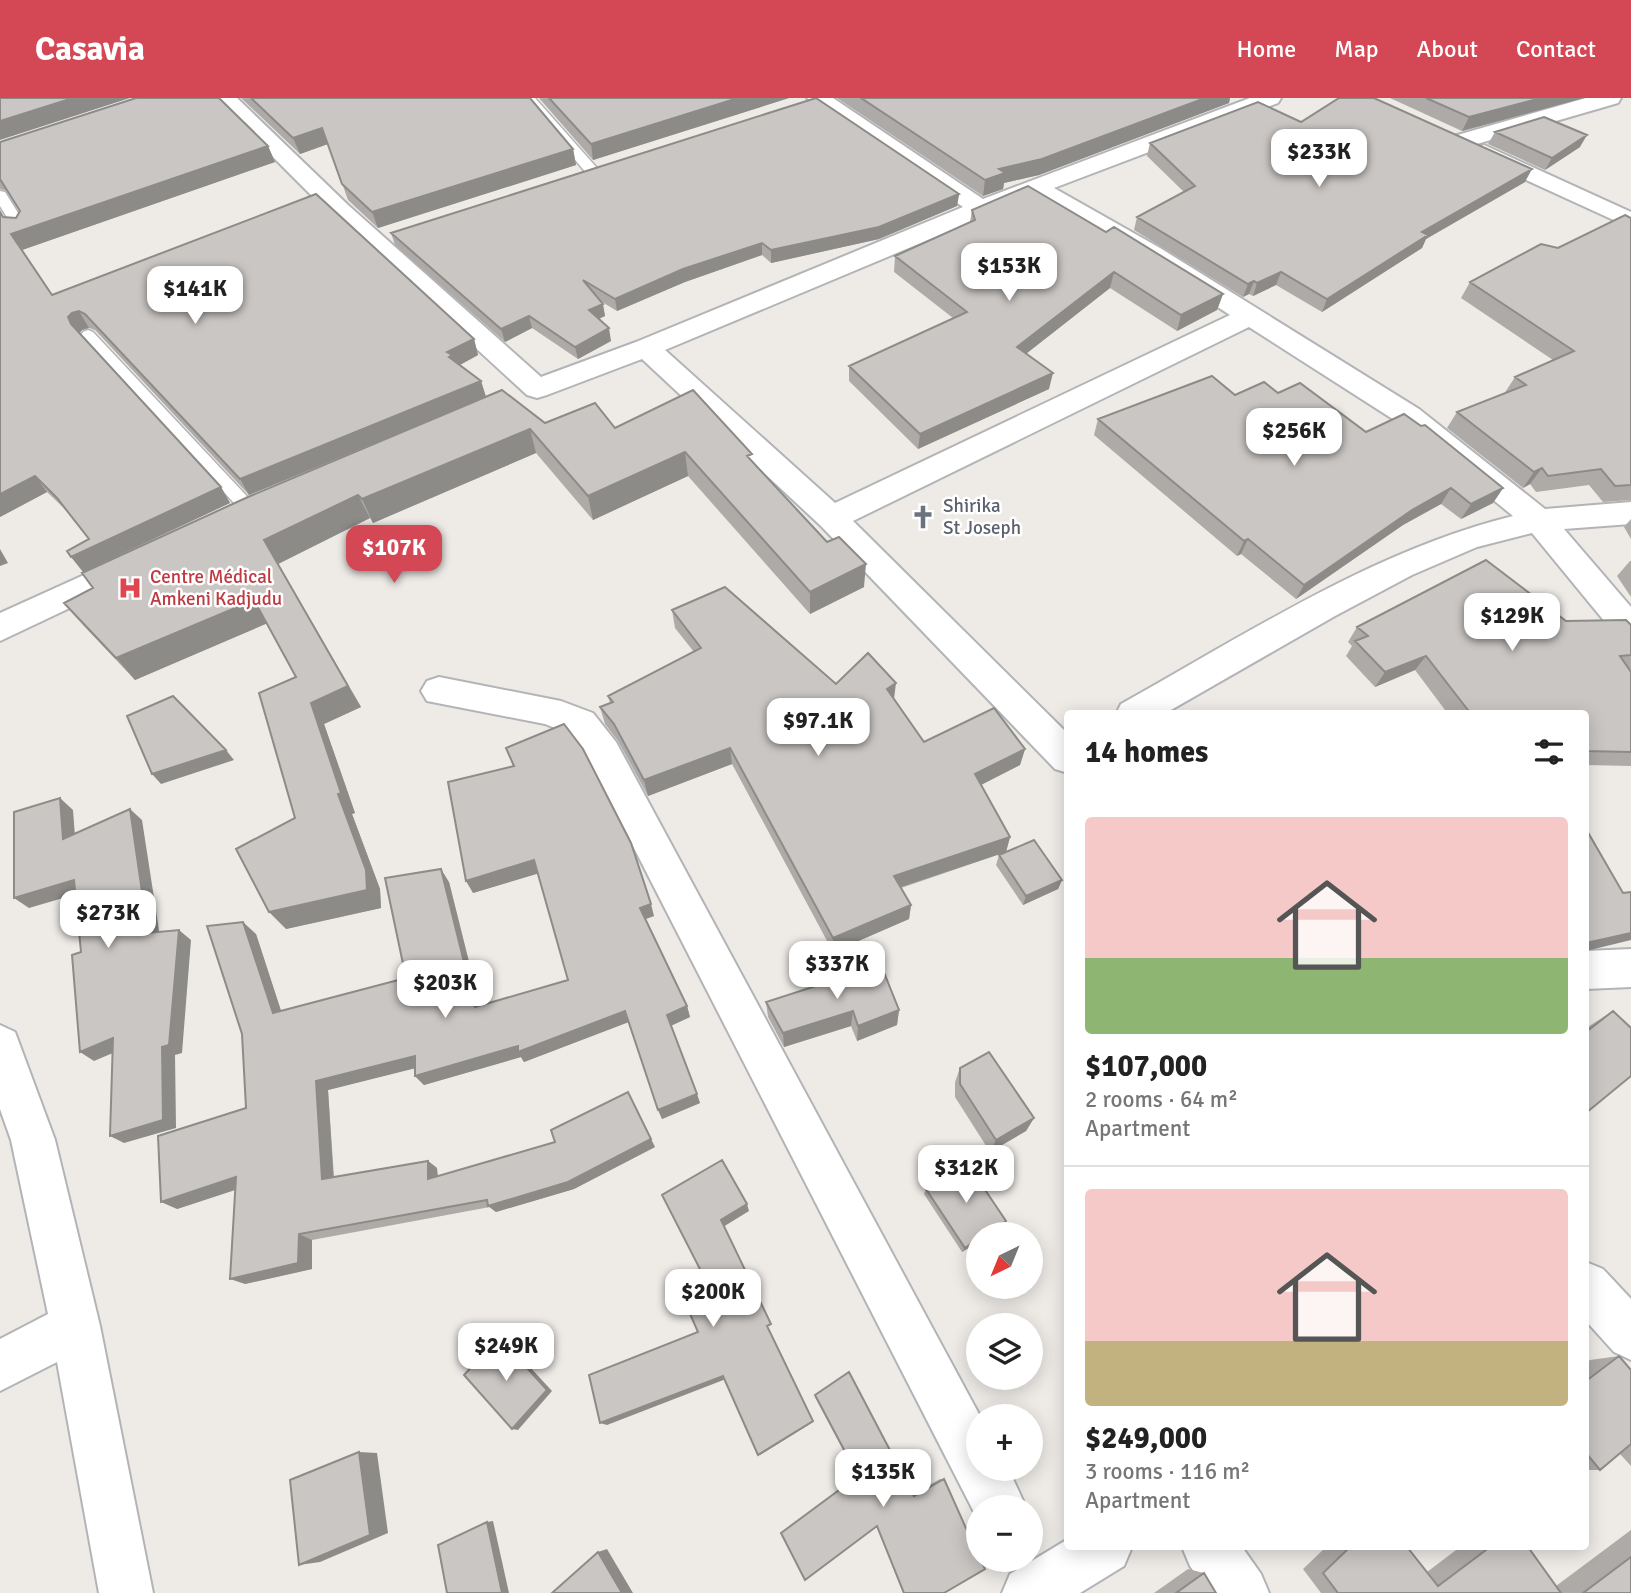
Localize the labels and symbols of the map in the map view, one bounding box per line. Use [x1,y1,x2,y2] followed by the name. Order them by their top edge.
[1270,130,1368,189] pin: $233K
[960,244,1058,303] pin: $153K
[146,266,244,326] pin: $141K
[1245,408,1343,468] pin: $256K
[943,494,1021,540] place label: Shirika St Joseph
[909,503,937,531] church icon: Shirika St Joseph
[345,526,443,585] pin: $107K
[150,565,282,611] place label: Centre Médical Amkeni Kadjudu
[116,574,144,602] hospital icon: Centre Médical Amkeni Kadjudu
[1463,594,1561,653] pin: $129K
[761,698,875,758] pin: $97.1K
[59,890,157,950] pin: $273K
[788,942,886,1001] pin: $337K
[396,960,494,1020] pin: $203K
[917,1146,1015,1205] pin: $312K
[966,1222,1043,1298] north arrow
[664,1270,762,1329] pin: $200K
[457,1324,555,1383] pin: $249K
[834,1450,932,1509] pin: $135K

